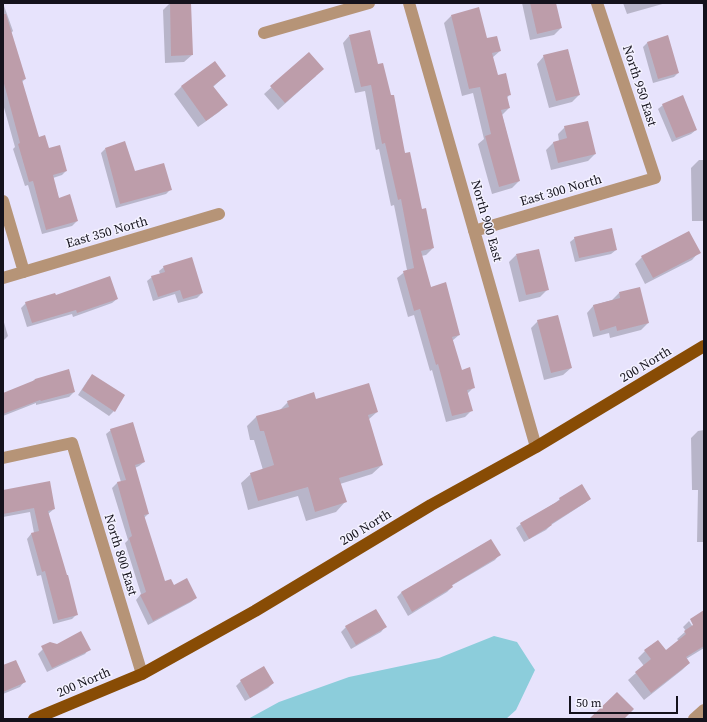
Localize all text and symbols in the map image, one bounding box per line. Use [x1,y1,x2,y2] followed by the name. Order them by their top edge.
[619,44,659,128] street label: North 950 East
[518,172,604,210] street label: East 300 North
[467,178,505,264] street label: North 900 East
[64,214,150,252] street label: East 350 North
[618,344,674,386] street label: 200 North
[338,507,394,549] street label: 200 North
[100,512,140,598] street label: North 800 East
[55,665,113,701] street label: 200 North
[571,688,680,714] scale bar
[576,695,602,711] text: 50 m

